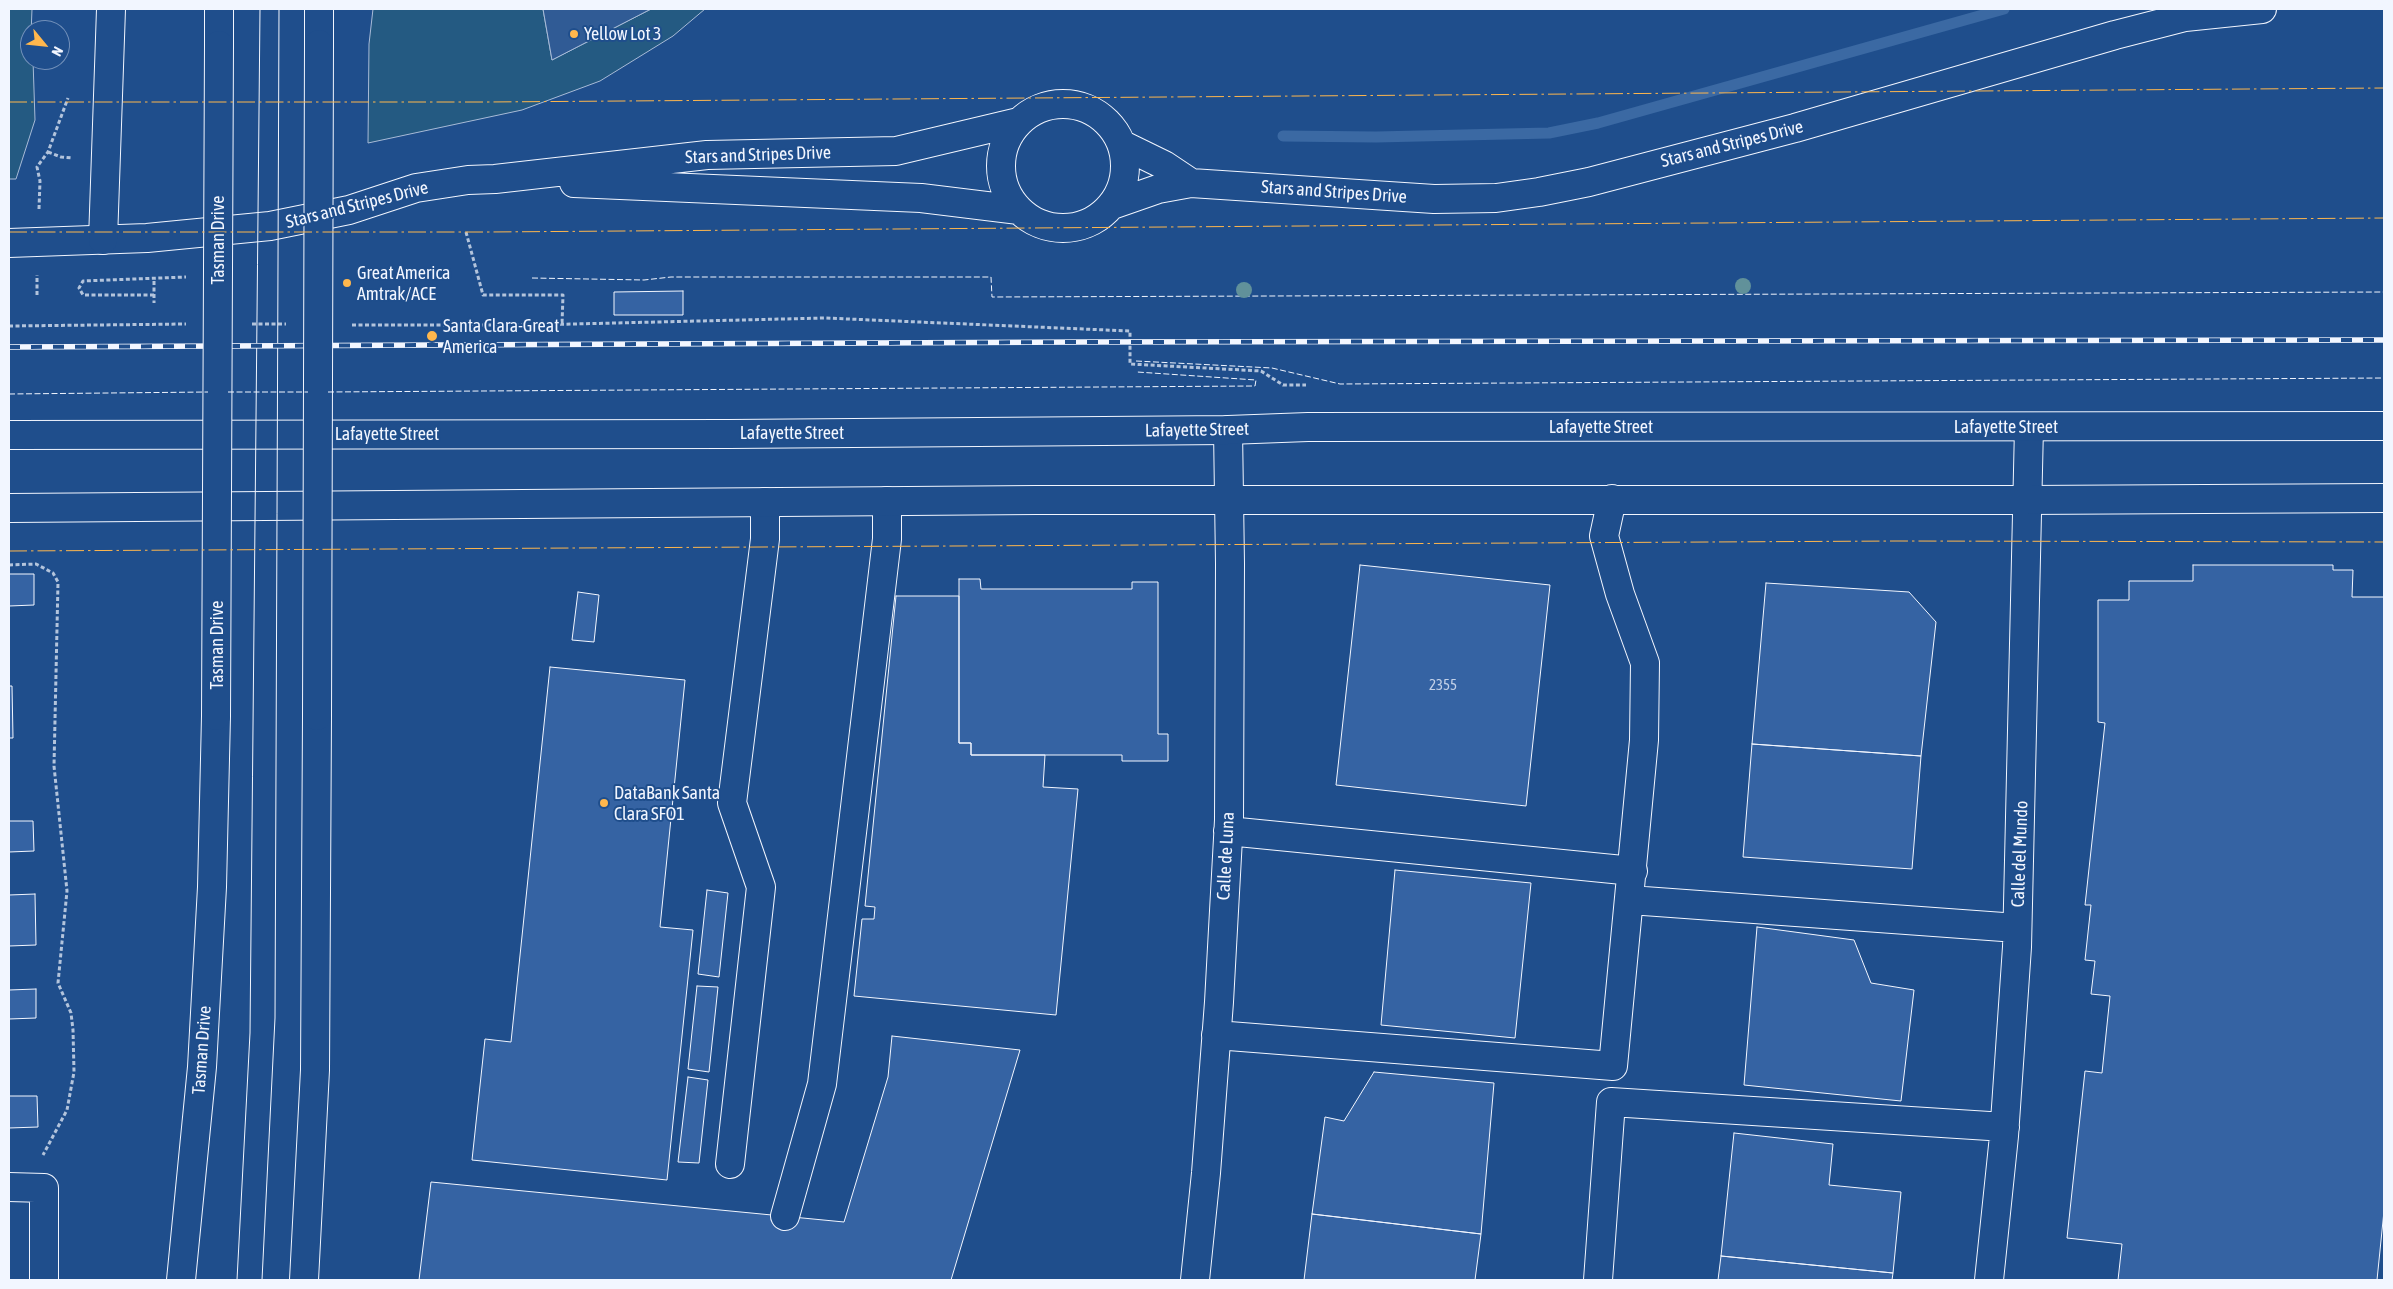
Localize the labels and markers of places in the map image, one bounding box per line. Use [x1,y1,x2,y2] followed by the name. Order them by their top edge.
[584,23,661,45] place label: Yellow Lot 3
[568,28,580,40] marker: Yellow Lot 3
[357,262,450,304] place label: Great America Amtrak/ACE
[341,277,353,289] marker: Great America Amtrak/ACE
[443,315,559,358] place label: Santa Clara-Great America
[425,329,439,343] marker: Santa Clara-Great America
[614,782,720,824] place label: DataBank Santa Clara SFO1
[598,797,610,809] marker: DataBank Santa Clara SFO1

